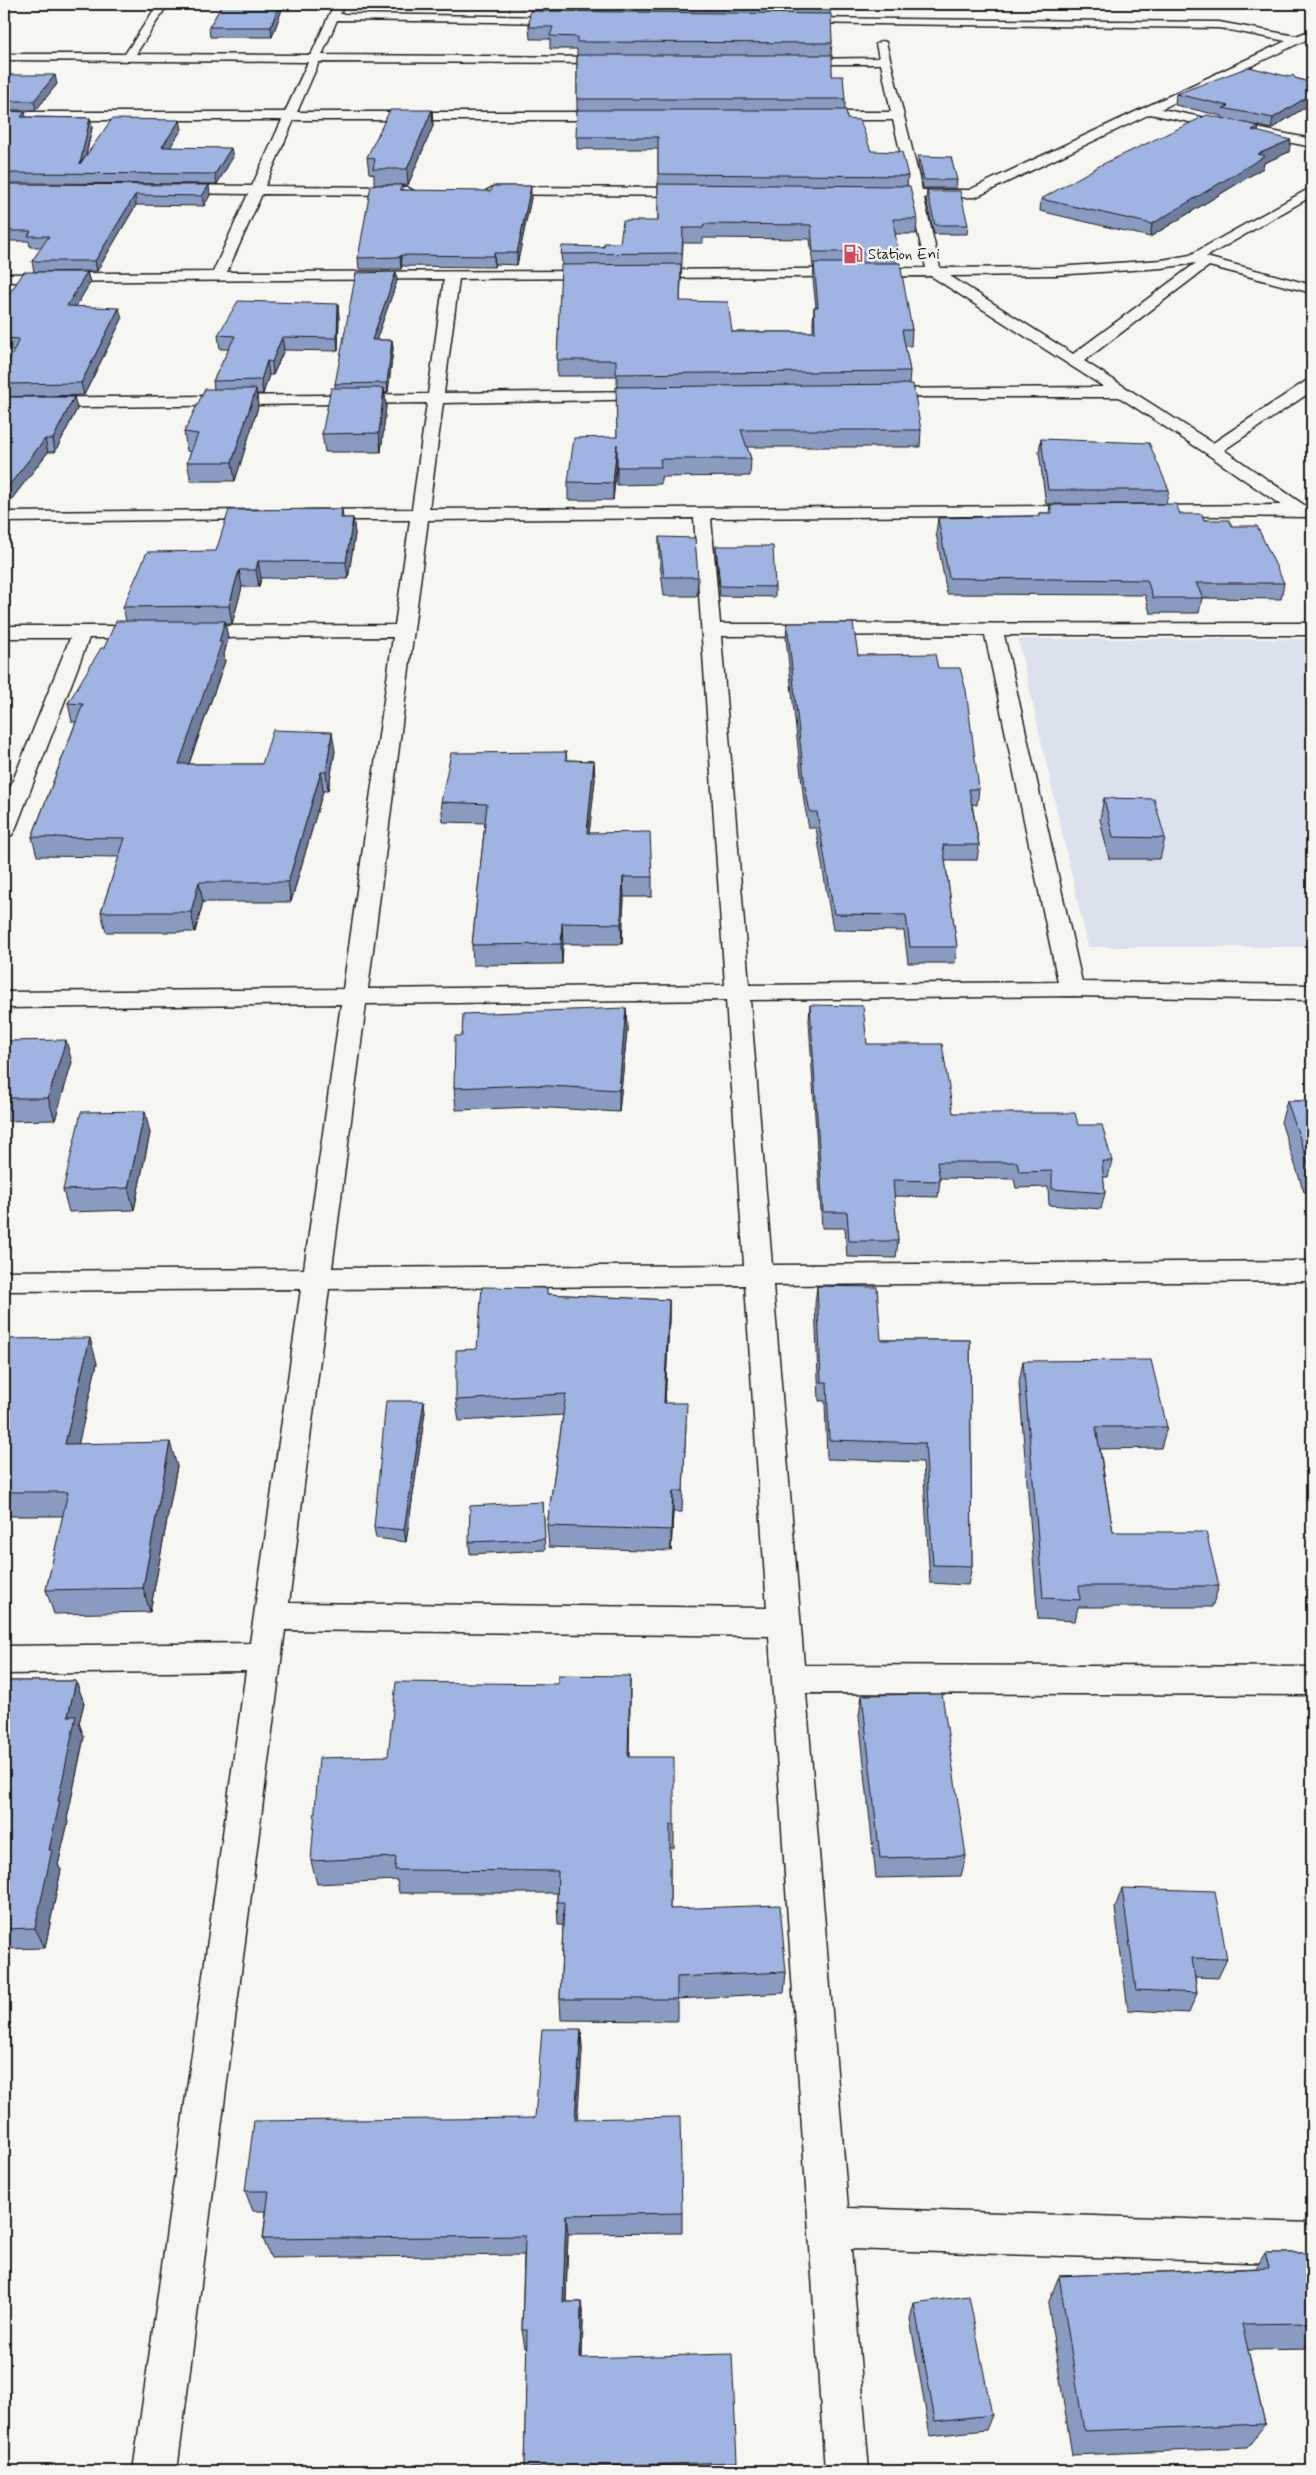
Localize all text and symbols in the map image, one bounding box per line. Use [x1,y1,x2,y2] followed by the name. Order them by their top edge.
[842,243,864,265] fuel station icon: Station Eni
[868,245,940,265] place label: Station Eni

